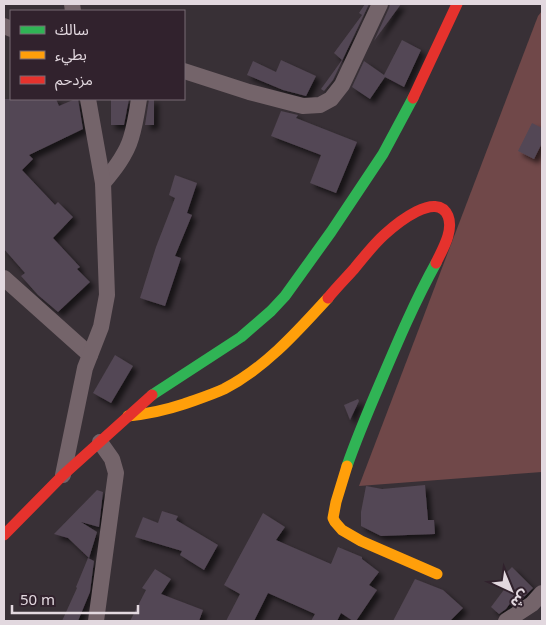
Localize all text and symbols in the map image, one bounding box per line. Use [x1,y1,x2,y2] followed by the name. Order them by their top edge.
[10,10,185,100] legend
[55,14,89,46] text: سالك
[55,39,87,71] text: بطيء
[55,64,93,96] text: مزدحم
[486,565,536,615] north arrow
[12,582,139,614] scale bar
[503,582,537,616] text: ش
[20,584,55,616] text: 50 m

